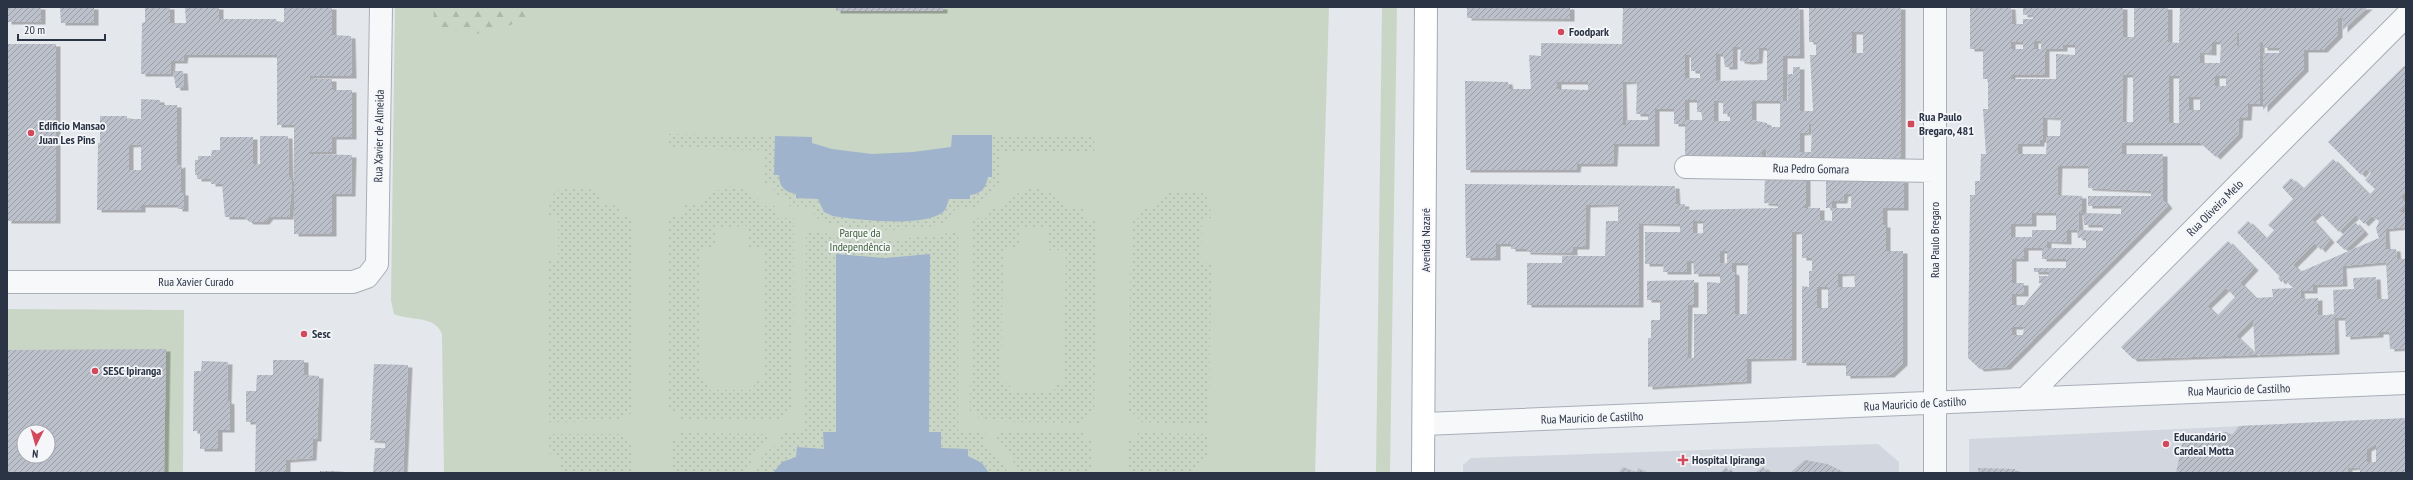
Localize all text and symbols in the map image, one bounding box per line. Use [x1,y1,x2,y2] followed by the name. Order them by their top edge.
[18,16,105,42] scale bar
[24,22,45,37] text: 20 m
[1569,24,1609,39] place label: Foodpark
[1556,27,1566,37] marker: Foodpark
[370,89,387,183] street label: Rua Xavier de Almeida
[1919,109,1974,138] place label: Rua Paulo Bregaro, 481
[38,118,106,147] place label: Edificio Mansao Juan Les Pins
[1906,119,1916,129] marker: Rua Paulo Bregaro, 481
[26,128,36,138] marker: Edificio Mansao Juan Les Pins
[1773,160,1849,177] street label: Rua Pedro Gomara
[2183,176,2246,239] street label: Rua Oliveira Melo
[1927,202,1942,278] street label: Rua Paulo Bregaro
[1418,208,1433,272] street label: Avenida Nazaré
[830,225,891,254] park label: Parque da Independência
[158,274,234,289] street label: Rua Xavier Curado
[312,326,332,341] place label: Sesc
[299,329,309,339] marker: Sesc
[103,363,161,378] place label: SESC Ipiranga
[90,366,100,376] marker: SESC Ipiranga
[2187,380,2290,399] street label: Rua Mauricio de Castilho
[1863,393,1967,414] street label: Rua Mauricio de Castilho
[1540,408,1643,427] street label: Rua Mauricio de Castilho
[16,424,56,464] north arrow
[2174,429,2234,458] place label: Educandário Cardeal Motta
[2161,439,2171,449] marker: Educandário Cardeal Motta
[32,447,39,461] text: N
[1692,452,1765,467] place label: Hospital Ipiranga
[1677,454,1689,466] marker: Hospital Ipiranga

